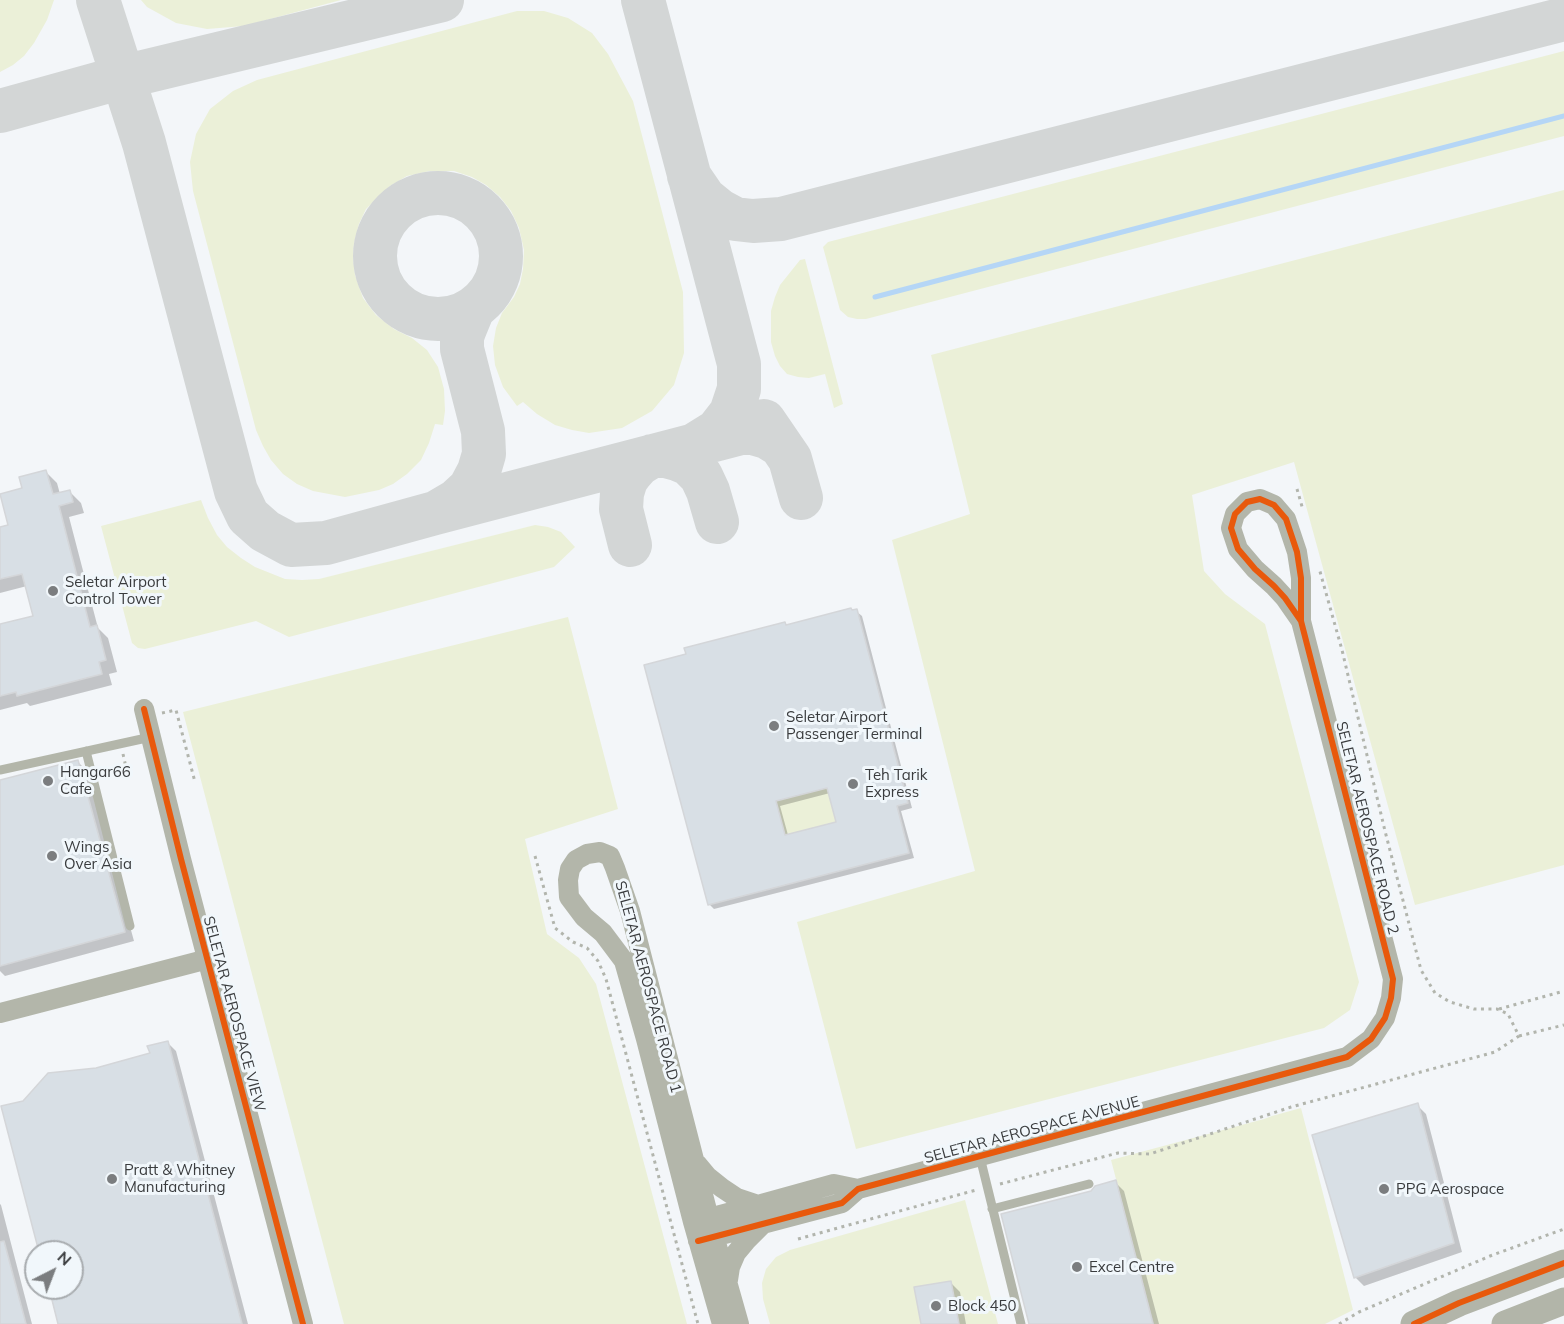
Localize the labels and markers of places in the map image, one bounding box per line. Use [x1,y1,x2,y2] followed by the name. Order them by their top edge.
[65,573,167,608] place label: Seletar Airport Control Tower
[46,584,60,598] marker: Seletar Airport Control Tower
[786,708,922,743] place label: Seletar Airport Passenger Terminal
[767,719,781,733] marker: Seletar Airport Passenger Terminal
[60,763,131,798] place label: Hangar66 Cafe
[865,766,927,801] place label: Teh Tarik Express
[41,774,55,788] marker: Hangar66 Cafe
[846,777,860,791] marker: Teh Tarik Express
[64,838,132,873] place label: Wings Over Asia
[45,849,59,863] marker: Wings Over Asia
[124,1161,235,1196] place label: Pratt & Whitney Manufacturing
[105,1172,119,1186] marker: Pratt & Whitney Manufacturing
[1396,1180,1504,1198] place label: PPG Aerospace
[1377,1182,1391,1196] marker: PPG Aerospace
[1089,1258,1174,1276] place label: Excel Centre
[1070,1260,1084,1274] marker: Excel Centre
[948,1297,1016,1315] place label: Block 450
[929,1299,943,1313] marker: Block 450

